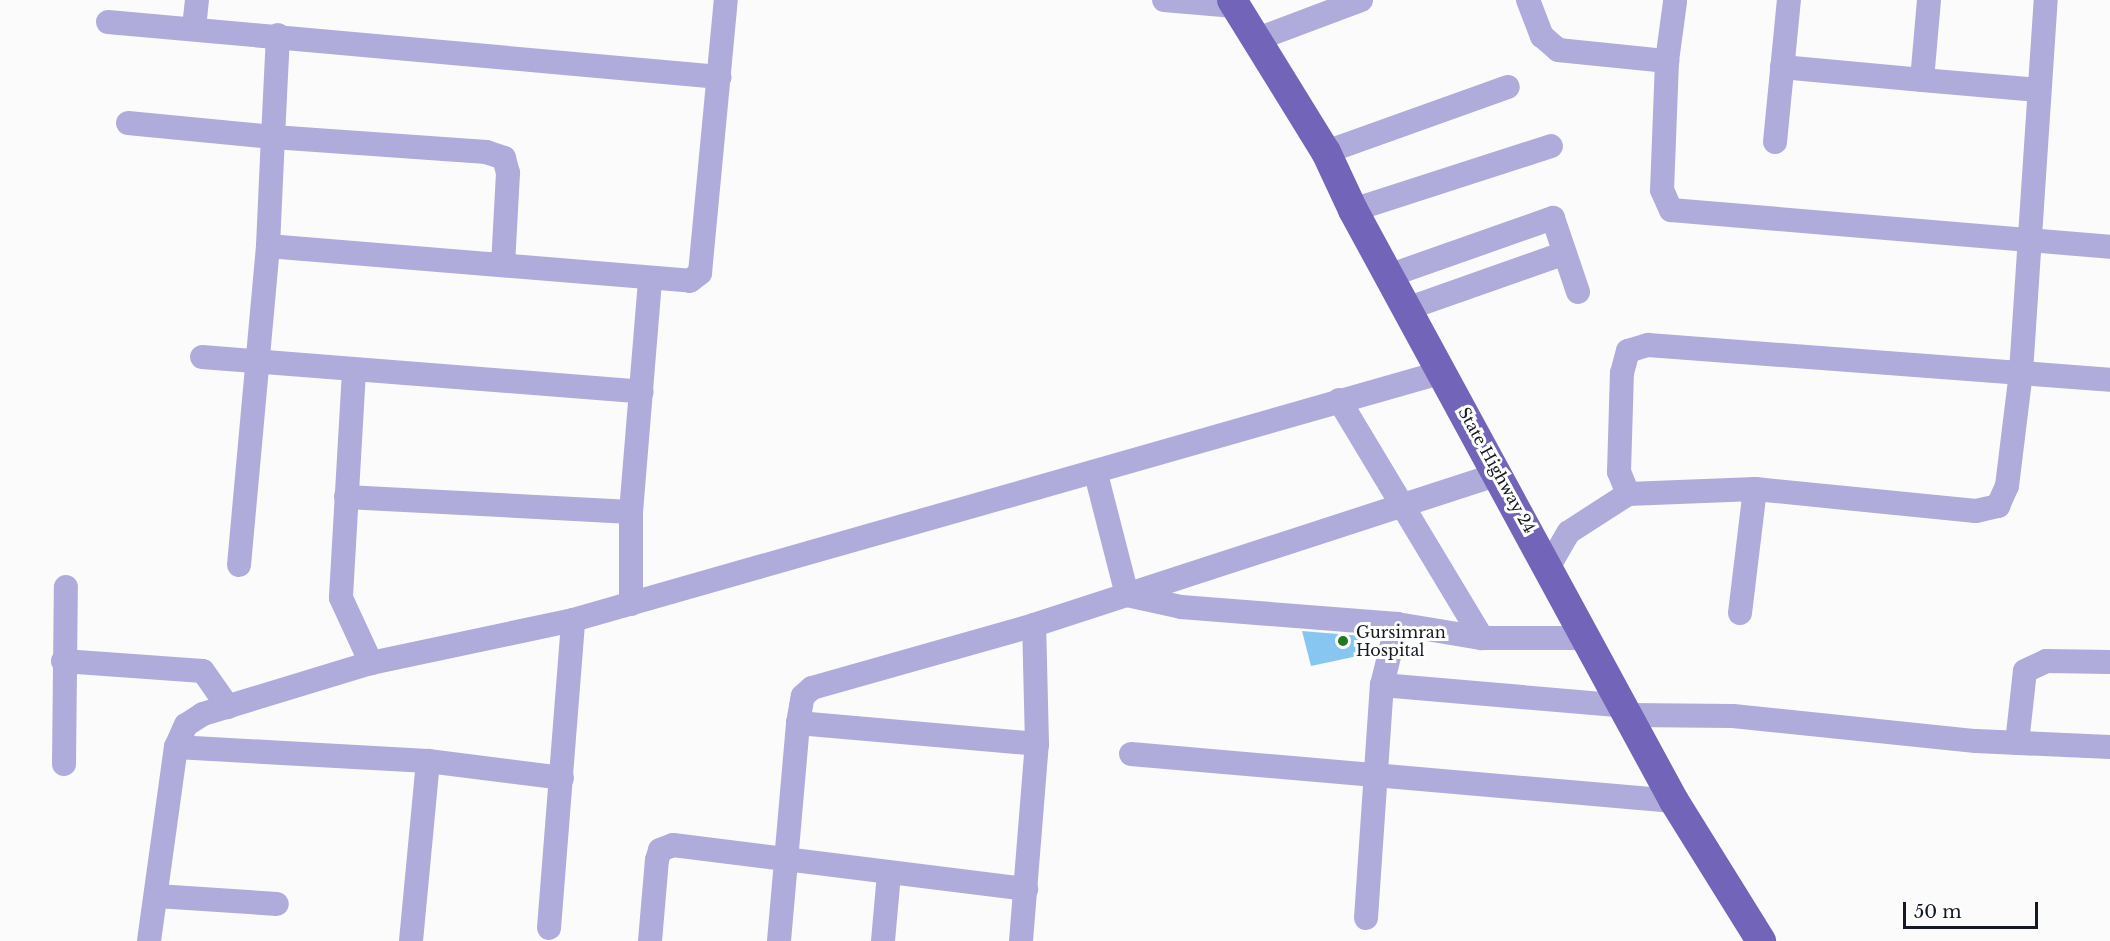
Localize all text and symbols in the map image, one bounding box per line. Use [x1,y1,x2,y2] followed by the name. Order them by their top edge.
[1454,403,1540,537] street label: State Highway 24
[1356,622,1446,660] place label: Gursimran Hospital
[1334,632,1352,650] marker: Gursimran Hospital
[1906,890,2041,928] scale bar
[1914,901,1962,923] text: 50 m

